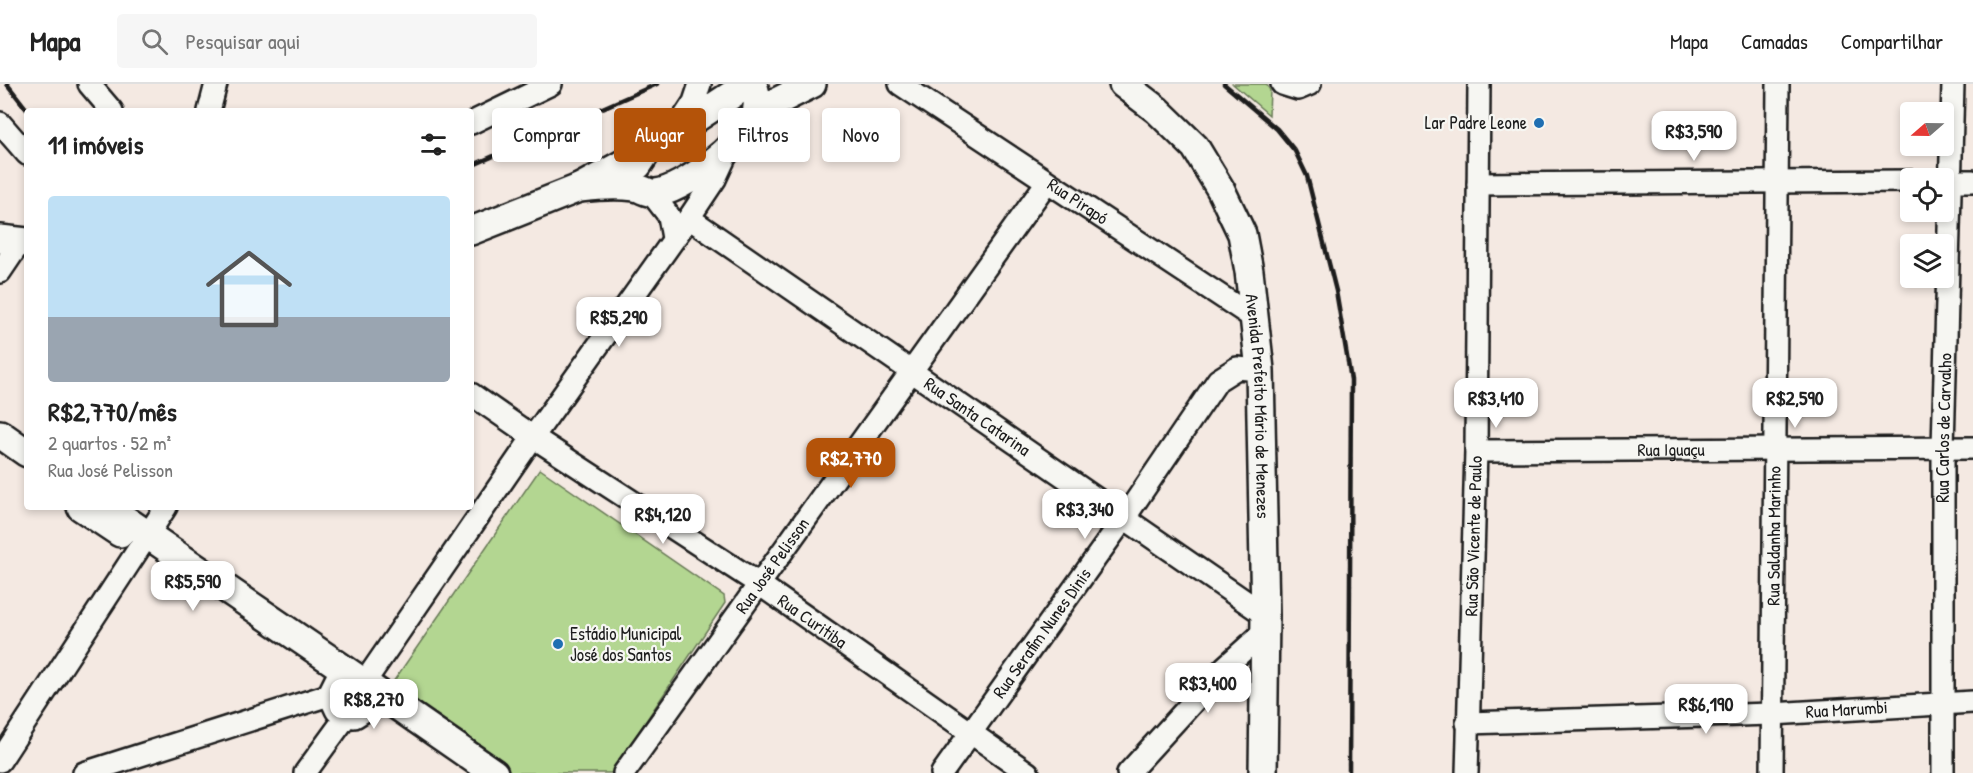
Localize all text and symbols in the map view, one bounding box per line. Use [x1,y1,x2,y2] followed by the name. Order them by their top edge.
[117,14,537,68] search box
[30,22,81,60] text: Mapa
[138,25,171,58] icon: search
[186,26,301,56] text: Pesquisar aqui
[1670,27,1708,56] text: Mapa
[1741,27,1808,56] text: Camadas
[1841,27,1943,56] text: Compartilhar
[1900,102,1954,156] north arrow
[1900,102,1954,288] map controls
[492,108,602,162] chip: Comprar
[614,108,706,162] chip: Alugar
[718,108,810,162] chip: Filtros
[822,108,900,162] chip: Novo
[1425,110,1527,135] place label: Lar Padre Leone
[1639,111,1749,162] pin: R$3,590
[1532,116,1546,130] marker: Lar Padre Leone
[1666,117,1722,144] text: R$3,590
[48,127,143,162] text: 11 imóveis
[417,128,450,161] icon: filters
[1900,168,1954,222] button: locate
[1043,172,1113,230] street label: Rua Pirapó
[1900,234,1954,288] button: layers
[195,235,303,343] icon: home
[1240,292,1276,519] street label: Avenida Prefeito Mário de Menezes
[564,297,674,348] pin: R$5,290
[590,303,648,330] text: R$5,290
[1930,353,1958,503] street label: Rua Carlos de Carvalho
[919,371,1036,462] street label: Rua Santa Catarina
[1441,378,1551,429] pin: R$3,410
[1740,378,1850,429] pin: R$2,590
[1468,384,1524,411] text: R$3,410
[1766,384,1824,411] text: R$2,590
[48,394,177,429] text: R$2,770/mês
[48,429,171,456] text: 2 quartos · 52 m²
[1637,437,1705,462] street label: Rua Iguaçu
[796,438,906,489] pin: R$2,770
[820,444,882,471] text: R$2,770
[1458,455,1488,617] street label: Rua São Vicente de Paulo
[48,456,173,483] text: Rua José Pelisson
[1760,466,1787,606] street label: Rua Saldanha Marinho
[1030,489,1140,540] pin: R$3,340
[608,494,718,545] pin: R$4,120
[1056,495,1114,522] text: R$3,340
[635,500,691,527] text: R$4,120
[729,512,815,618] street label: Rua José Pelisson
[138,561,248,612] pin: R$5,590
[987,563,1097,703] street label: Rua Serafim Nunes Dinis
[165,567,221,594] text: R$5,590
[773,588,852,654] street label: Rua Curitiba
[570,621,681,667] place label: Estádio Municipal José dos Santos
[551,637,565,651] marker: Estádio Municipal José dos Santos
[1153,663,1263,714] pin: R$3,400
[1179,669,1237,696] text: R$3,400
[319,679,429,730] pin: R$8,270
[1651,684,1761,735] pin: R$6,190
[344,685,404,712] text: R$8,270
[1679,690,1733,717] text: R$6,190
[1805,694,1888,724] street label: Rua Marumbi

